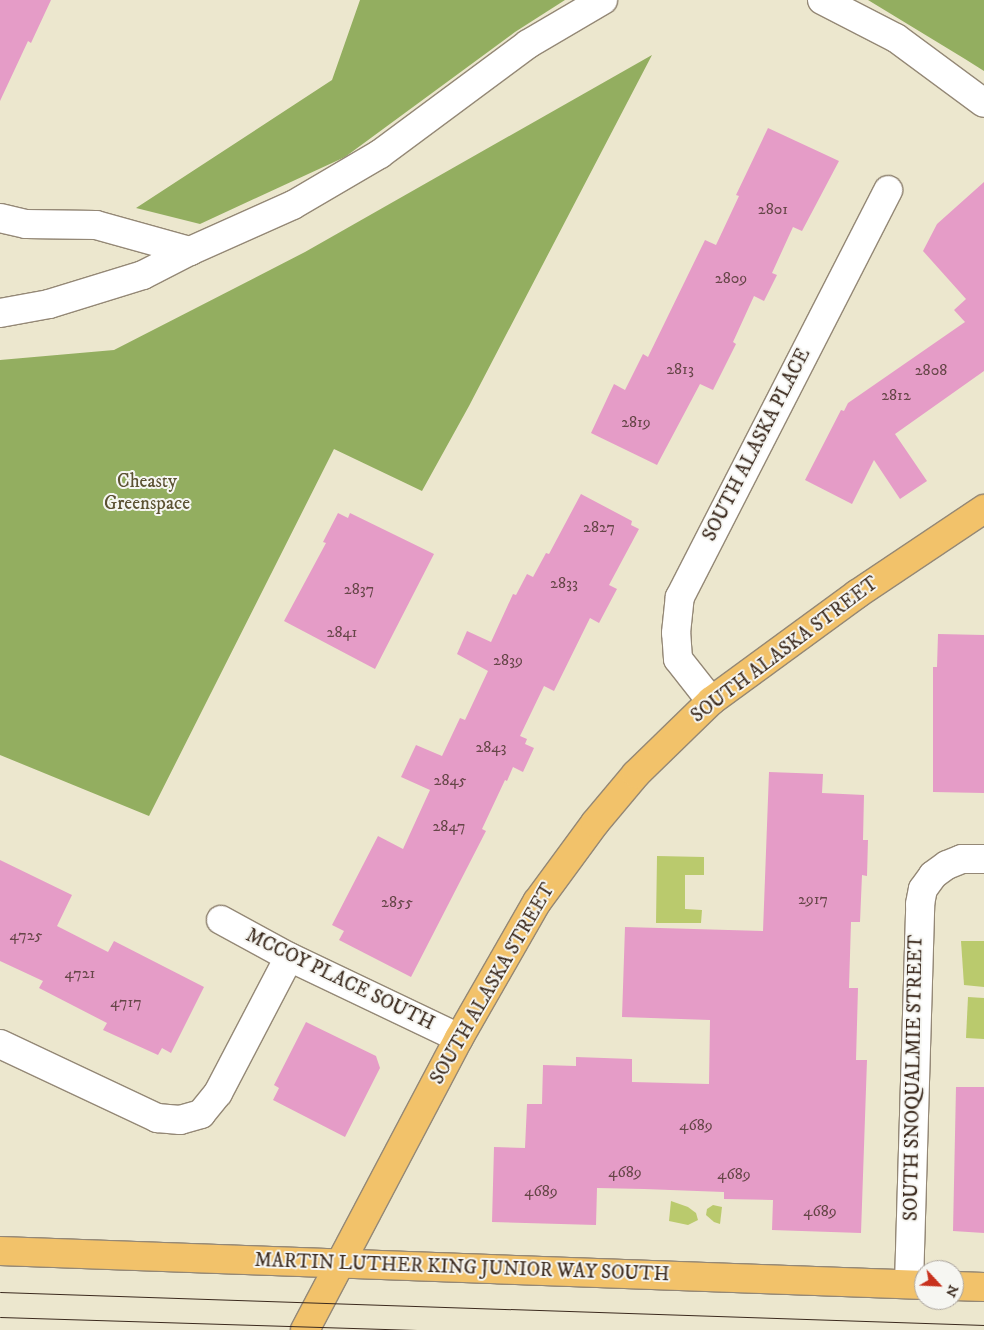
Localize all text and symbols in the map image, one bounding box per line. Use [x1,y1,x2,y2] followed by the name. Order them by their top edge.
[758,199,788,219] house number: 2801
[715,268,747,288] house number: 2809
[698,345,816,545] street label: SOUTH ALASKA PLACE
[666,359,694,379] house number: 2813
[915,360,947,380] house number: 2808
[881,385,911,405] house number: 2812
[621,412,651,432] house number: 2819
[104,471,190,515] park label: Cheasty Greenspace
[583,517,615,537] house number: 2827
[687,572,883,728] street label: SOUTH ALASKA STREET
[550,573,578,593] house number: 2833
[344,579,374,599] house number: 2837
[327,622,357,642] house number: 2841
[493,650,523,670] house number: 2839
[475,737,507,757] house number: 2843
[434,770,466,790] house number: 2845
[433,816,465,836] house number: 2847
[426,879,560,1089] street label: SOUTH ALASKA STREET
[798,889,828,909] house number: 2917
[381,892,413,912] house number: 2855
[242,924,438,1036] street label: MCCOY PLACE SOUTH
[10,925,42,945] house number: 4725
[900,935,928,1221] street label: SOUTH SNOQUALMIE STREET
[65,963,95,983] house number: 4721
[110,992,142,1012] house number: 4717
[679,1115,713,1135] house number: 4689
[608,1162,642,1182] house number: 4689
[717,1164,751,1184] house number: 4689
[524,1181,558,1201] house number: 4689
[803,1201,837,1221] house number: 4689
[254,1249,670,1287] street label: MARTIN LUTHER KING JUNIOR WAY SOUTH
[914,1260,964,1310] north arrow
[941,1282,962,1300] text: N

